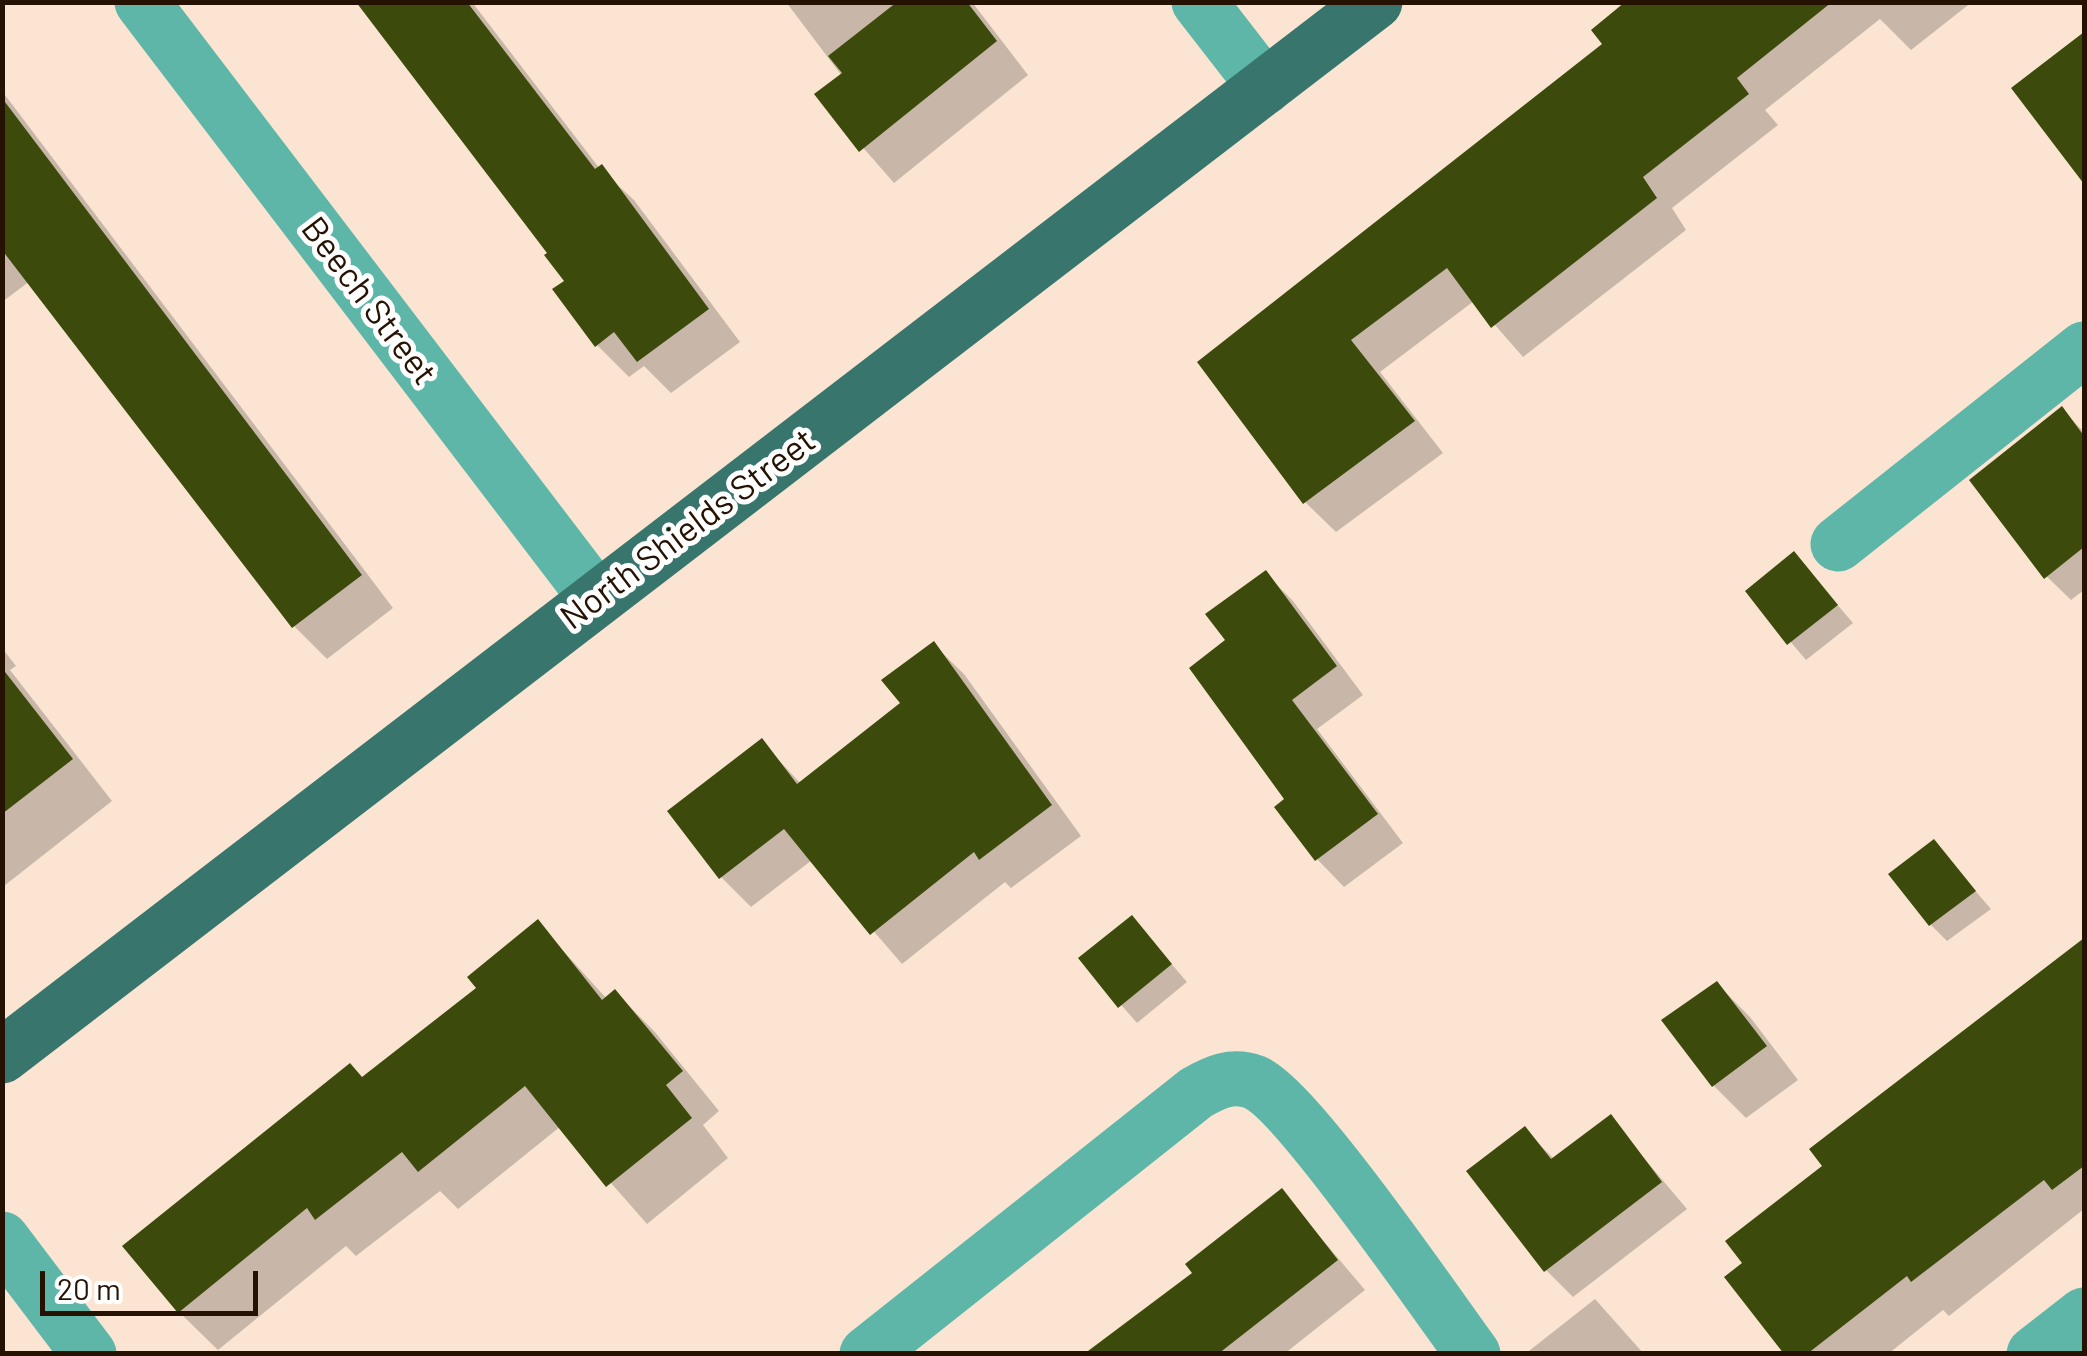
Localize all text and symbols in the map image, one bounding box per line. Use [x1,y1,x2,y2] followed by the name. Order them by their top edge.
[292,209,446,393] street label: Beech Street
[552,420,824,638] street label: North Shields Street
[45,1251,262,1313] scale bar
[57,1270,121,1306] text: 20 m

